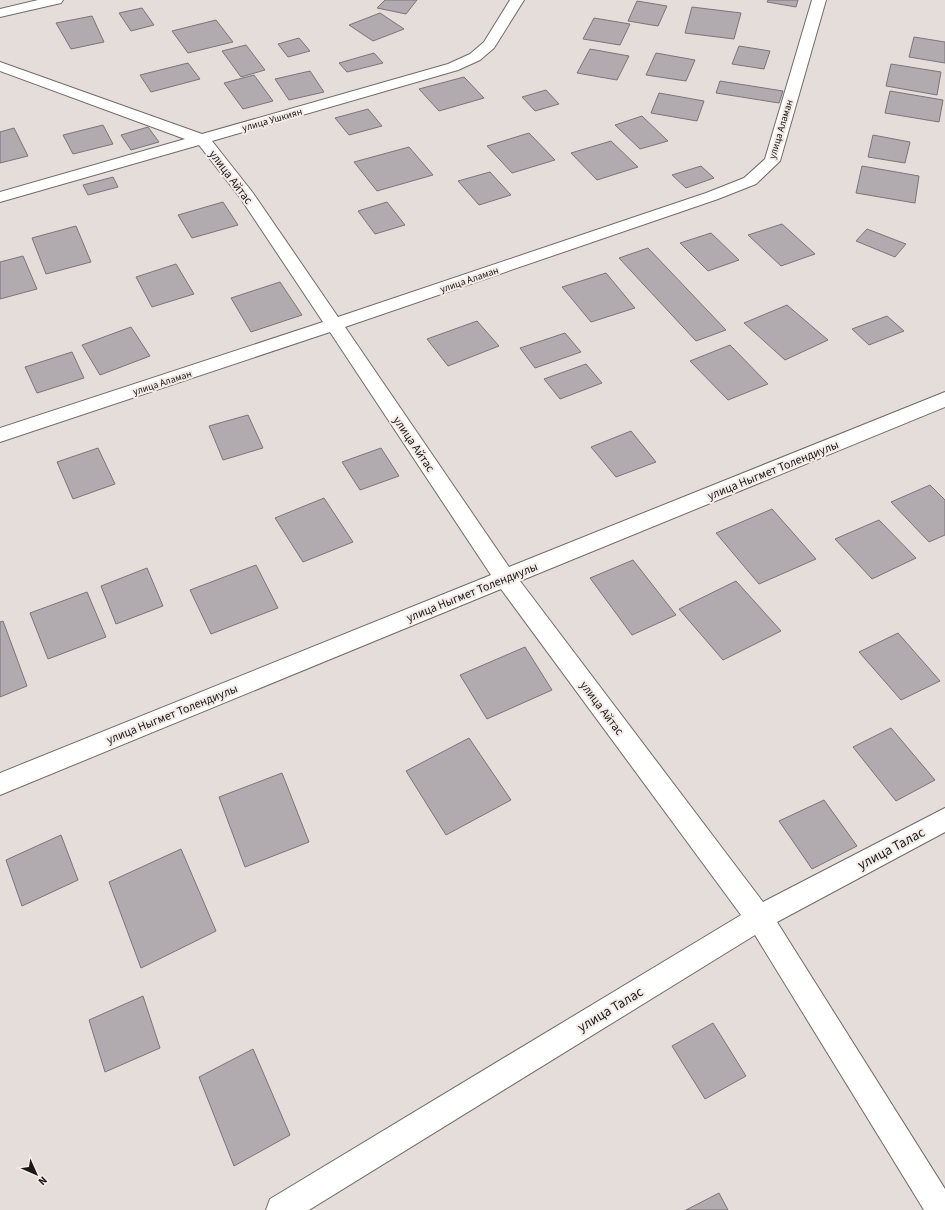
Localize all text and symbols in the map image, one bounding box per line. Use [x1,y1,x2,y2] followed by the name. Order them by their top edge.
[765,98,797,161] street label: улица Аламан
[241,105,304,135] street label: улица Ушкиян
[205,147,257,208] street label: улица Айтас
[438,263,501,297] street label: улица Аламан
[131,367,194,399] street label: улица Аламан
[389,413,439,476] street label: улица Айтас
[705,436,841,505] street label: улица Ныгмет Толендиулы
[404,558,540,627] street label: улица Ныгмет Толендиулы
[576,678,628,739] street label: улица Айтас
[104,680,240,749] street label: улица Ныгмет Толендиулы
[854,822,929,875] street label: улица Талас
[574,982,648,1037] street label: улица Талас
[16,1154,56,1194] north arrow
[35,1173,51,1189] text: N

